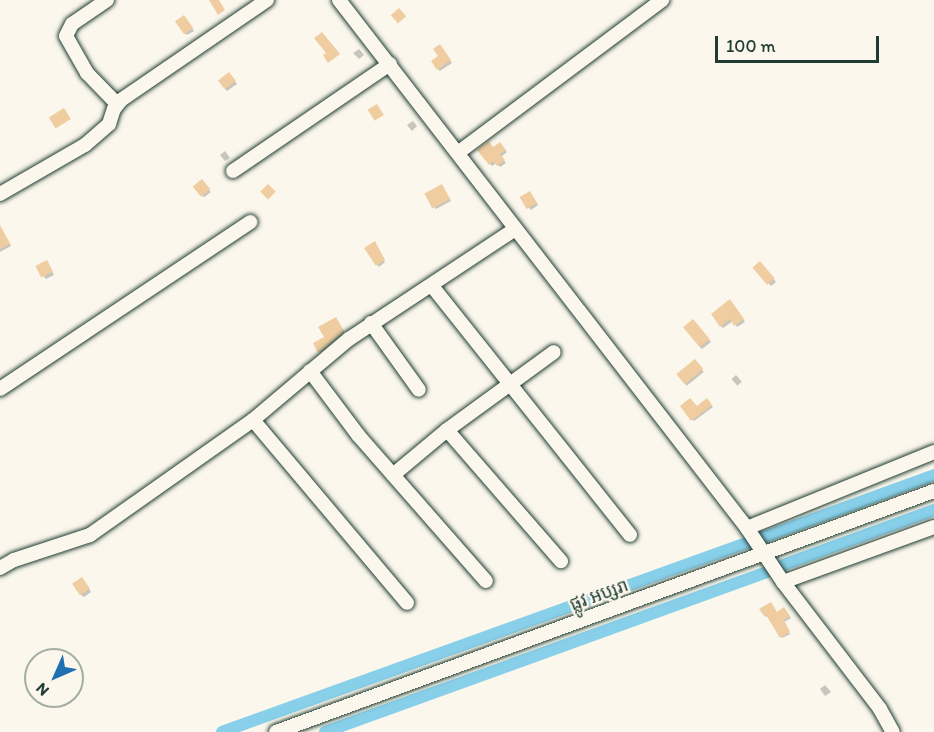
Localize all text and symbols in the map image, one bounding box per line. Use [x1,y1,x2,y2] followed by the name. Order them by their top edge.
[718,24,882,62] scale bar
[726,35,776,57] text: 100 m
[567,574,631,616] street label: ផ្លូវ អប្សរា
[24,648,84,708] north arrow
[32,679,53,700] text: N

